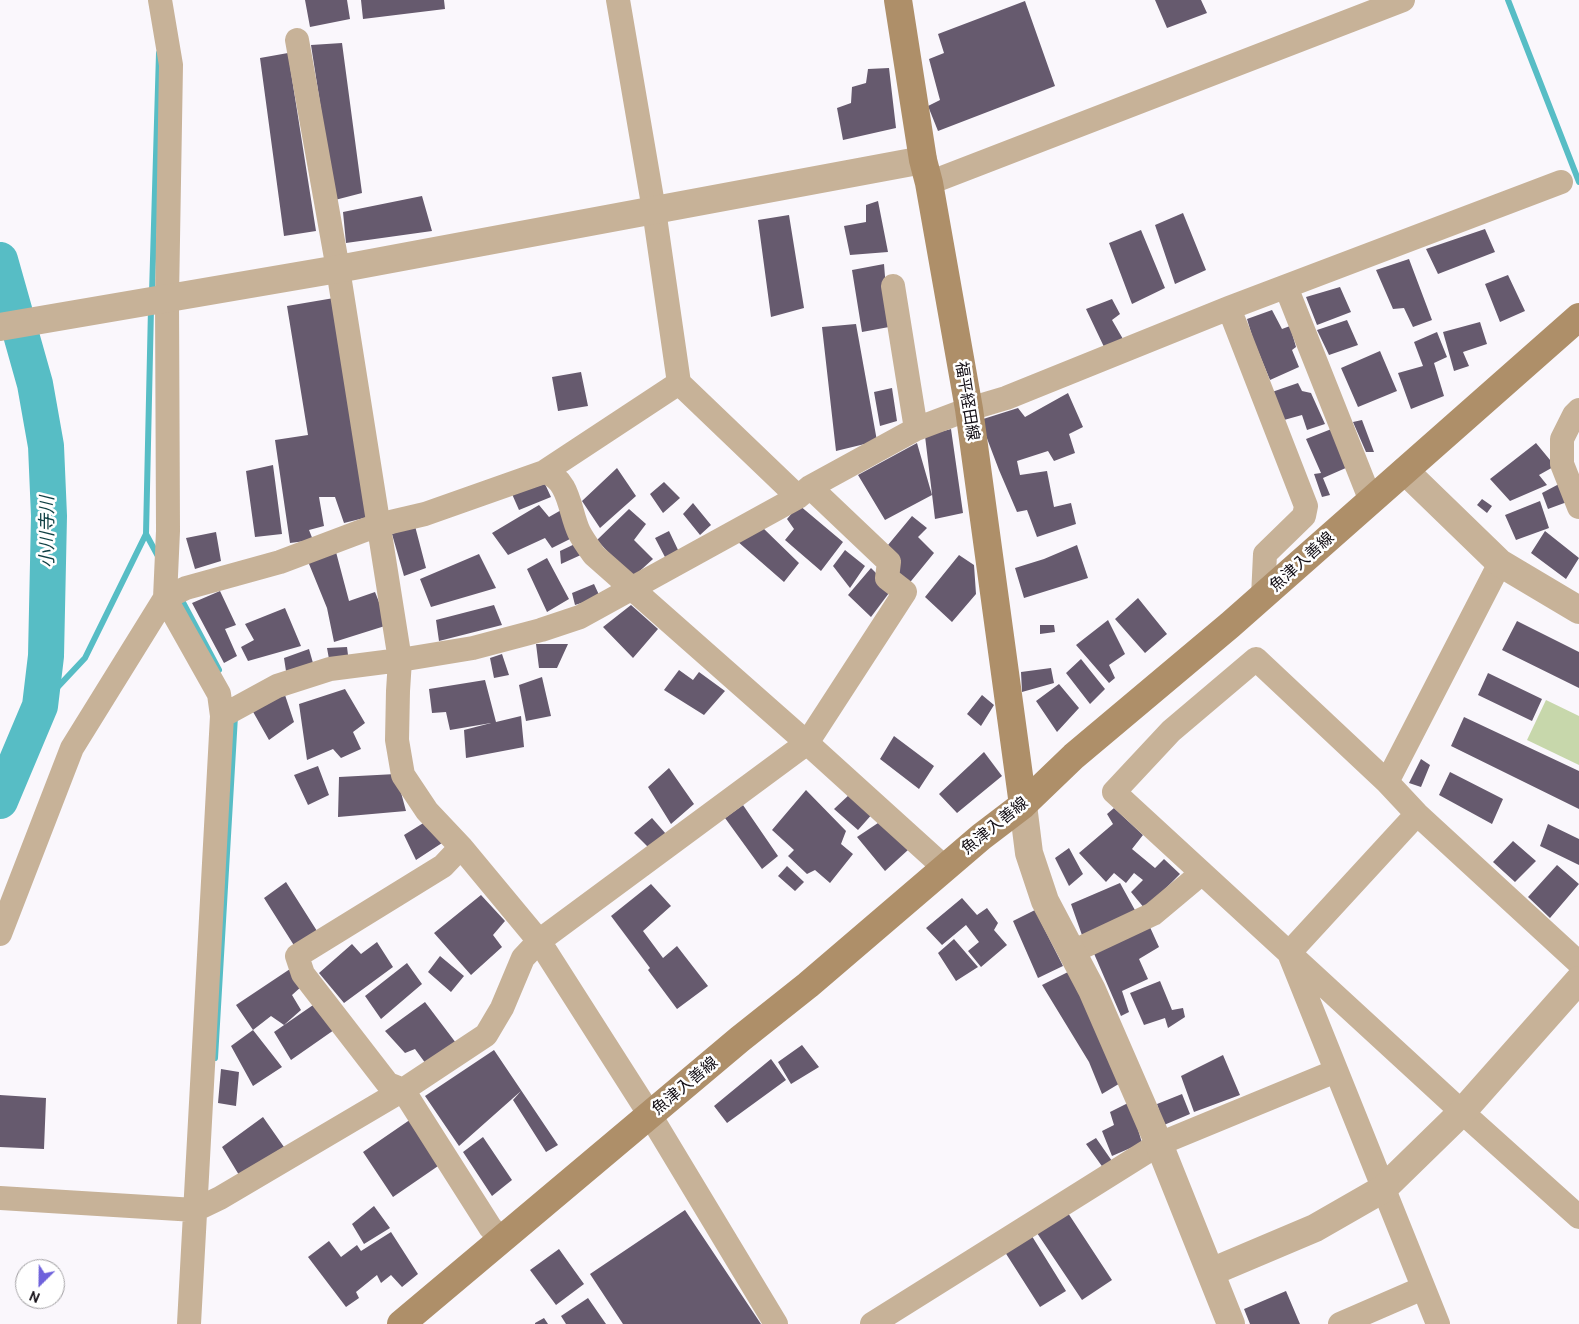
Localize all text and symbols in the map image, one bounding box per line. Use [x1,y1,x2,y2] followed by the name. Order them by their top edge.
[951,360,983,442] street label: 福平経田線
[37,496,59,568] water label: 小川寺川
[1266,528,1338,596] street label: 魚津入善線
[958,793,1032,859] street label: 魚津入善線
[648,1053,722,1119] street label: 魚津入善線
[15,1259,65,1309] north arrow
[26,1287,43,1307] text: N

